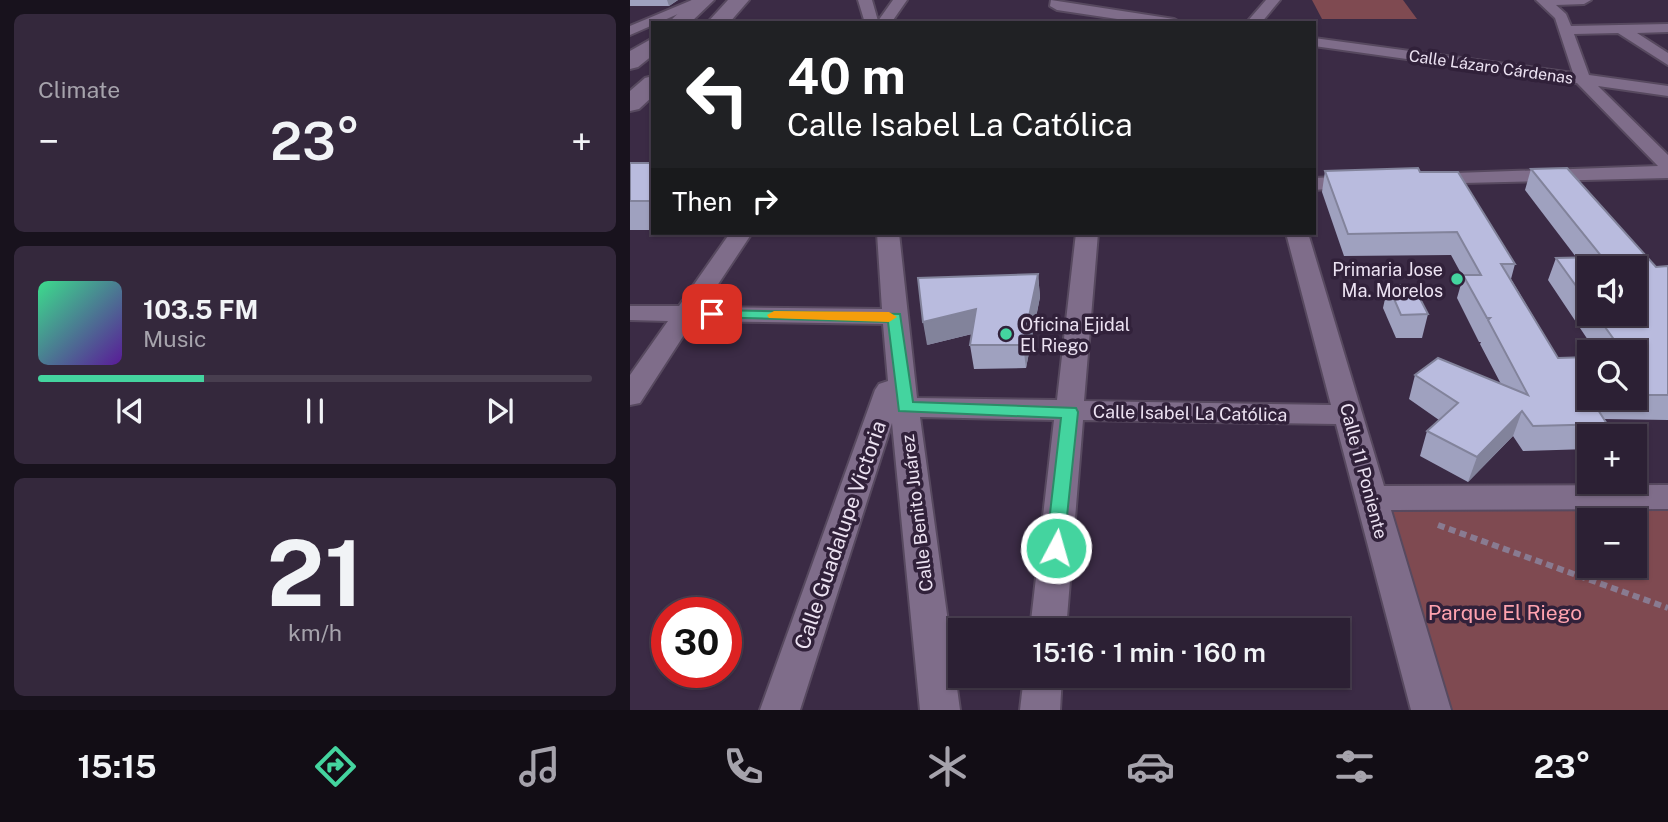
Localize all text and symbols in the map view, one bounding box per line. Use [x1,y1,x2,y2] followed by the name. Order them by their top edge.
[1408,46,1574,88] street label: Calle Lázaro Cárdenas
[787,47,906,105] text: 40 m
[672,49,763,140] icon: left
[38,76,120,103] text: Climate
[787,106,1133,143] text: Calle Isabel La Católica
[270,111,360,172] text: 23°
[38,119,59,164] text: −
[571,119,592,164] text: +
[746,182,784,220] icon: right
[672,186,732,217] text: Then
[1577,256,1647,578] map controls
[1577,256,1647,326] button: sound
[1332,259,1443,301] place label: Primaria Jose Ma. Morelos
[1449,271,1465,287] marker: Primaria Jose Ma. Morelos
[682,284,742,344] pin
[143,294,258,325] text: 103.5 FM
[693,295,731,333] icon: arrive
[1020,314,1130,356] place label: Oficina Ejidal El Riego
[143,325,207,352] text: Music
[998,326,1014,342] marker: Oficina Ejidal El Riego
[1577,340,1647,410] button: search
[111,392,149,430] icon: previous
[296,392,334,430] icon: pause
[481,392,519,430] icon: next
[1093,401,1287,425] street label: Calle Isabel La Católica
[1336,401,1392,541] street label: Calle 11 Poniente
[789,417,891,653] street label: Calle Guadalupe Victoria
[1577,424,1647,494] button: +
[897,433,937,593] street label: Calle Benito Juárez
[1577,508,1647,578] button: −
[1019,511,1093,585] position arrow
[267,520,363,626] text: 21
[651,597,742,688] speed limit sign: 30
[1428,600,1582,625] park label: Parque El Riego
[288,619,342,646] text: km/h
[1032,637,1266,668] text: 15:16 · 1 min · 160 m
[311,742,360,791] icon: directions
[515,742,564,791] icon: music
[719,742,768,791] icon: phone
[923,742,972,791] icon: climate
[1126,742,1175,791] icon: car
[1330,742,1379,791] icon: filters
[77,748,157,785] text: 15:15
[1534,748,1591,785] text: 23°

